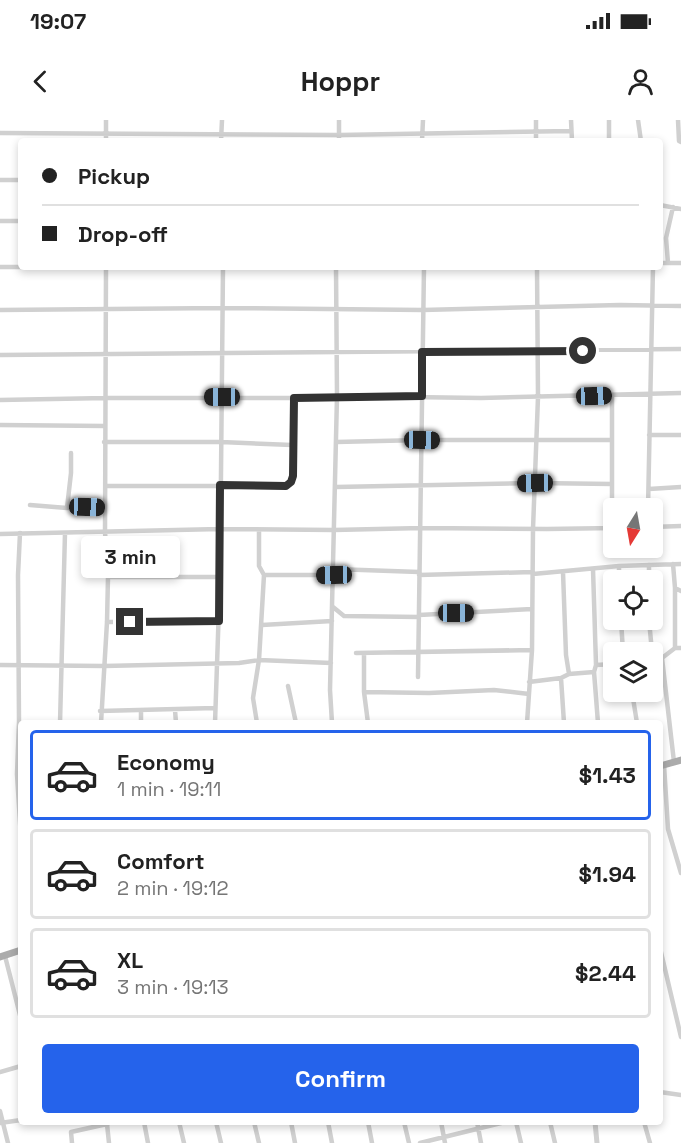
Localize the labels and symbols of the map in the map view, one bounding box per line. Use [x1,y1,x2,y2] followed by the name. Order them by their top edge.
[569,337,596,364] route start
[576,386,612,406] car
[204,388,240,406] car
[404,431,440,449] car
[517,474,553,492] car
[69,497,105,517] car
[603,498,663,558] north arrow
[80,535,180,577] callout: 3 min
[316,566,352,584] car
[438,604,474,622] car
[116,608,143,635] route end

